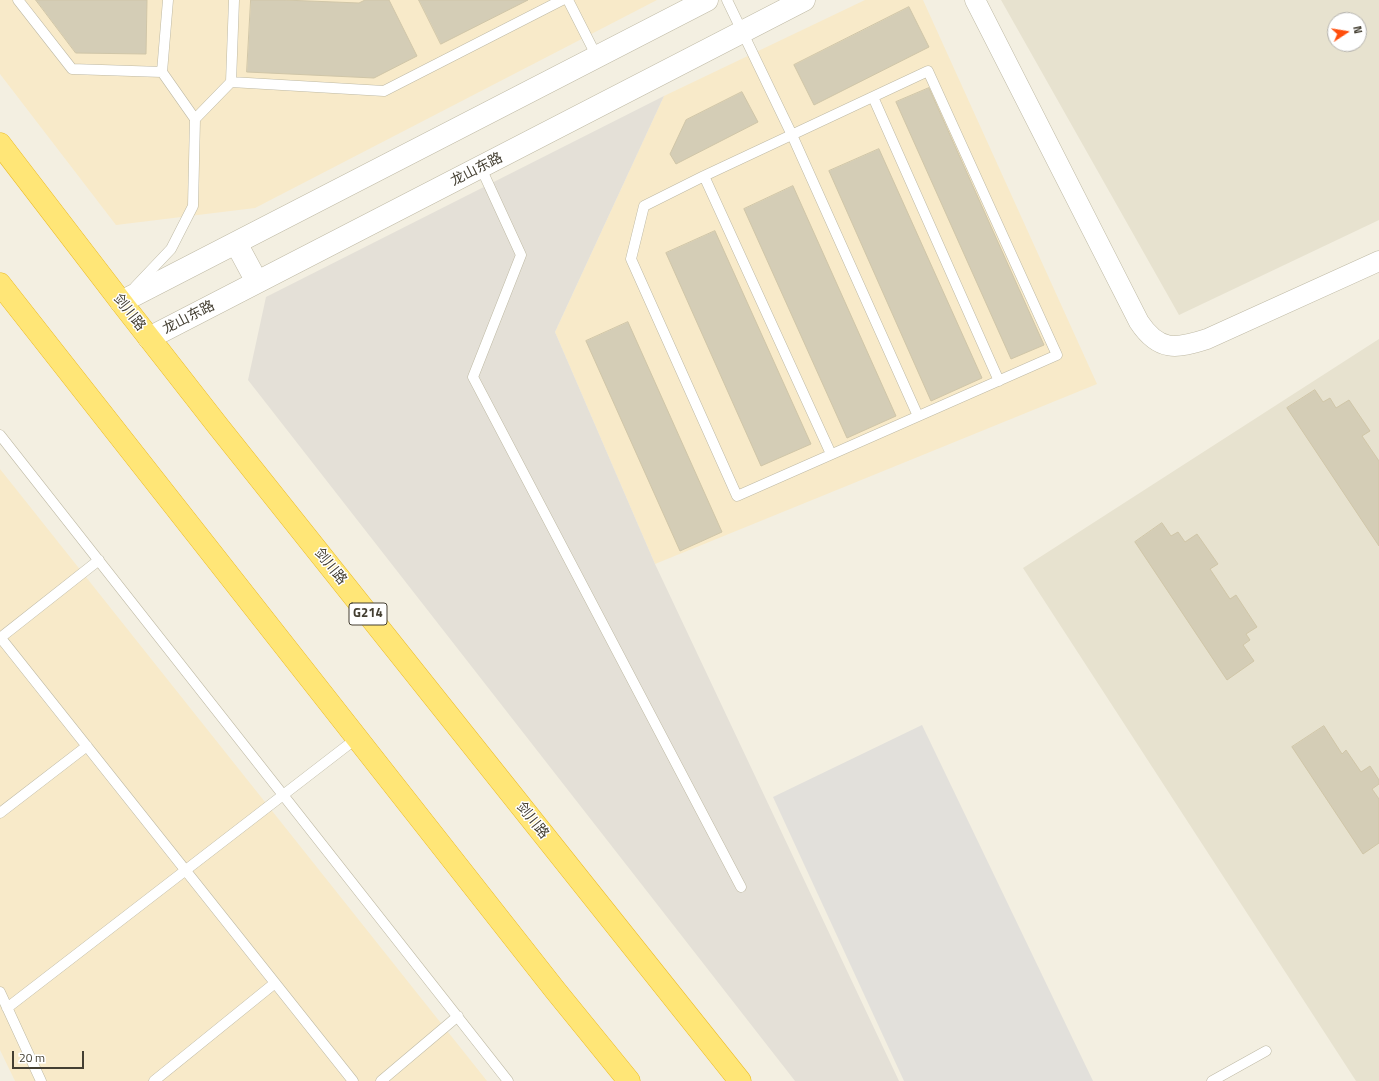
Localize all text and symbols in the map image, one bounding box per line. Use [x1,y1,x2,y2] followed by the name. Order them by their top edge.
[1327,12,1367,52] north arrow
[1349,24,1366,35] text: N
[448,150,506,190] street label: 龙山东路
[109,291,149,335] street label: 剑川路
[160,298,218,338] street label: 龙山东路
[310,545,350,589] street label: 剑川路
[349,603,387,625] road number: G214
[512,799,552,843] street label: 剑川路
[14,1043,86,1069] scale bar
[19,1048,45,1067] text: 20 m

